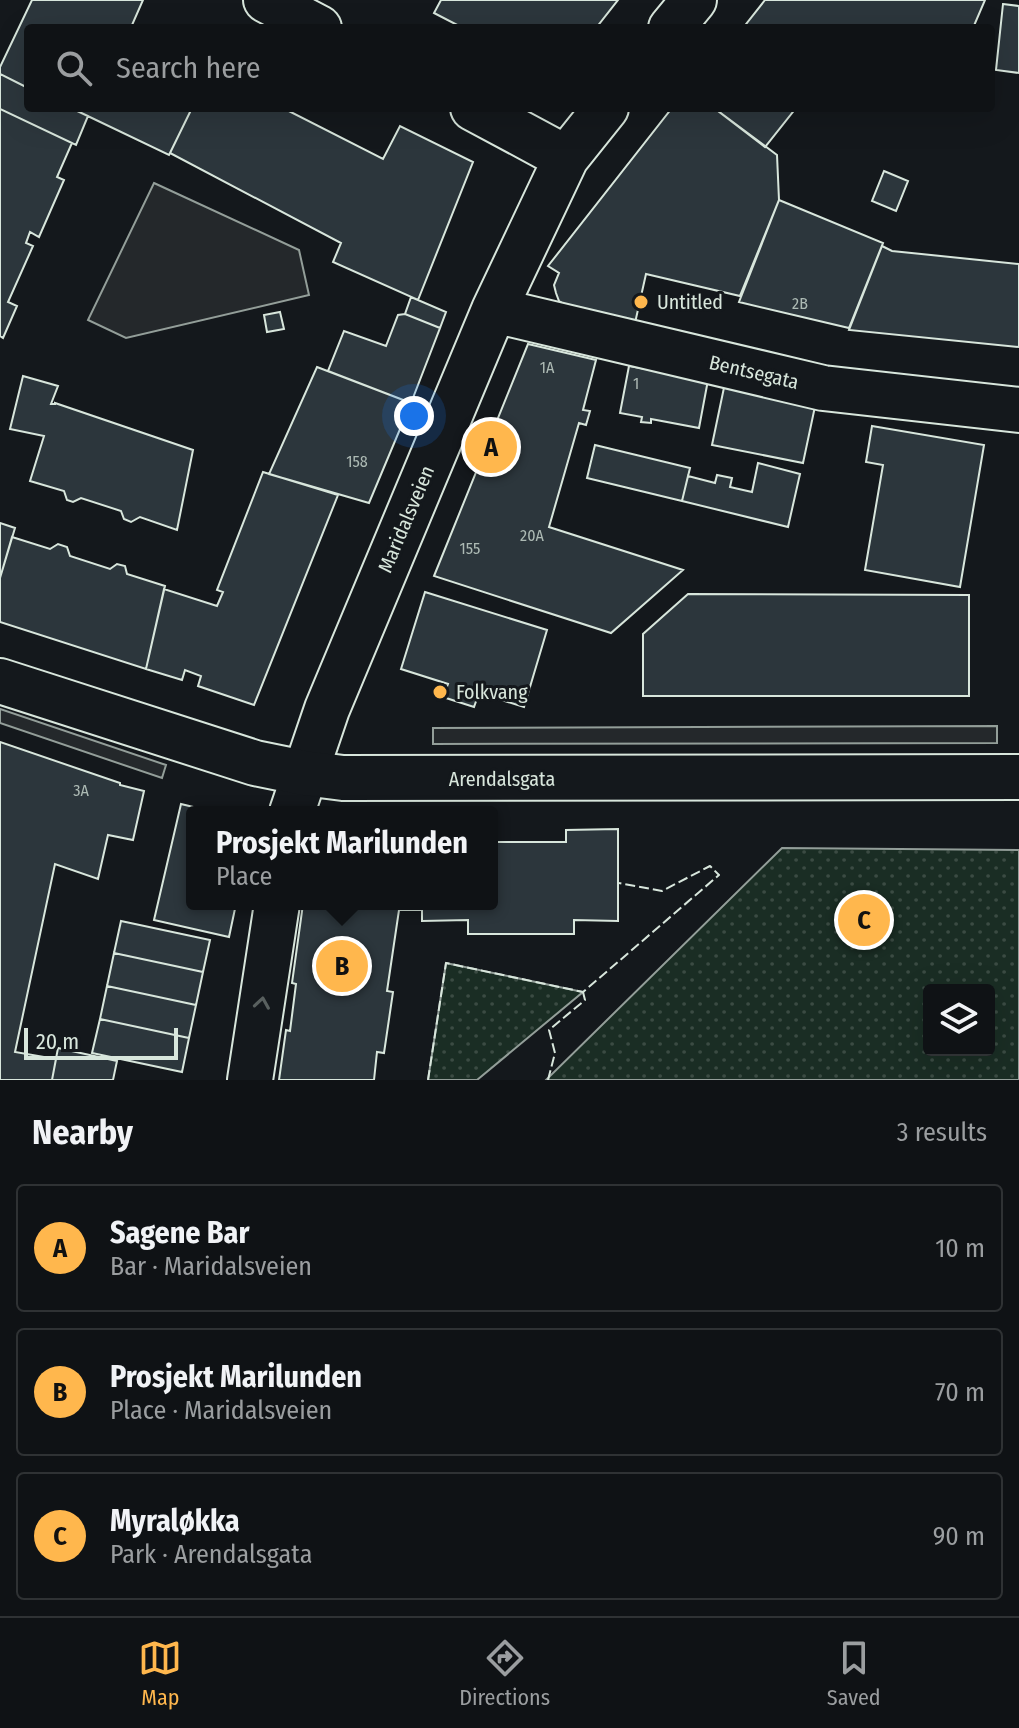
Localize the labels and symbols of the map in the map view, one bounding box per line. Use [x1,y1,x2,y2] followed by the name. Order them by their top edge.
[657,290,723,314] place label: Untitled
[632,293,650,311] marker: Untitled
[792,294,808,313] house number: 2B
[707,350,801,394] street label: Bentsegata
[540,358,555,377] house number: 1A
[633,374,639,393] house number: 1
[394,396,434,436] your location
[465,417,517,477] pin: A
[346,452,368,471] house number: 158
[373,462,439,576] street label: Maridalsveien
[520,526,544,545] house number: 20A
[460,539,480,558] house number: 155
[456,680,528,704] place label: Folkvang
[431,683,449,701] marker: Folkvang
[449,767,555,791] street label: Arendalsgata
[73,781,89,800] house number: 3A
[838,890,890,950] pin: C
[316,936,368,996] pin: B
[253,996,270,1010] one-way arrow
[24,1024,178,1060] scale bar

